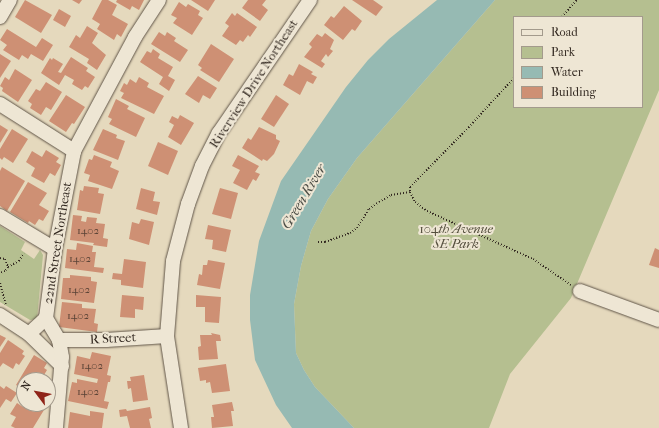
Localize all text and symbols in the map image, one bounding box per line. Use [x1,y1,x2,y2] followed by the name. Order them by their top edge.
[513,16,643,108] legend
[207,17,301,151] street label: Riverview Drive Northeast
[551,25,578,39] text: Road
[551,45,575,59] text: Park
[551,65,583,79] text: Water
[551,85,596,99] text: Building
[278,162,330,232] water label: Green River
[41,181,75,305] street label: 22nd Street Northeast
[419,222,493,253] park label: 104th Avenue SE Park
[77,224,99,238] house number: 1402
[69,252,91,266] house number: 1402
[68,283,90,297] house number: 1402
[67,309,89,323] house number: 1402
[89,330,137,348] street label: R Street
[81,359,103,373] house number: 1402
[16,372,56,412] north arrow
[19,379,34,393] text: N
[77,385,99,399] house number: 1402

